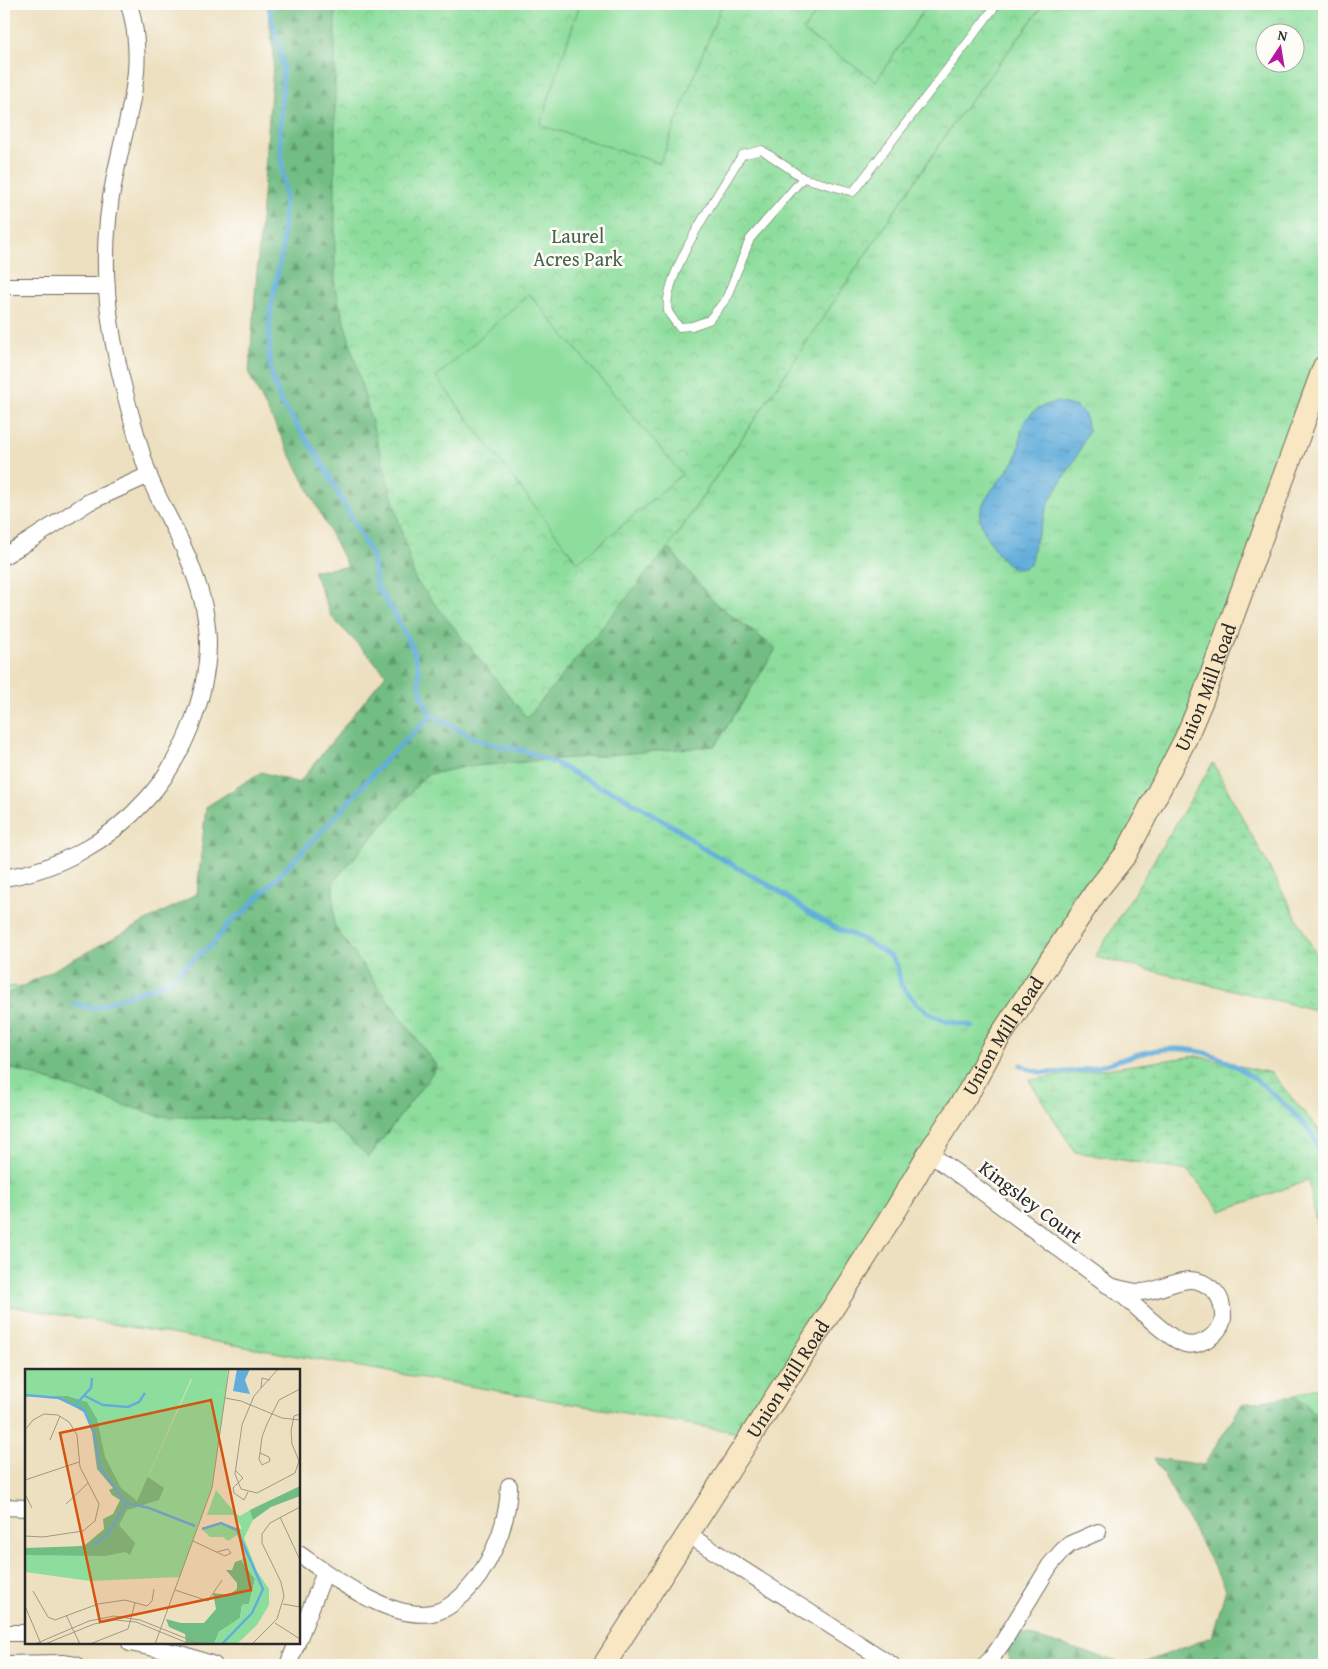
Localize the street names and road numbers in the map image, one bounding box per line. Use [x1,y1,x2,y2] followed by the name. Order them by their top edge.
[1167,619,1243,756] street label: Union Mill Road
[955,970,1050,1101] street label: Union Mill Road
[973,1153,1089,1250] street label: Kingsley Court
[738,1313,836,1443] street label: Union Mill Road

